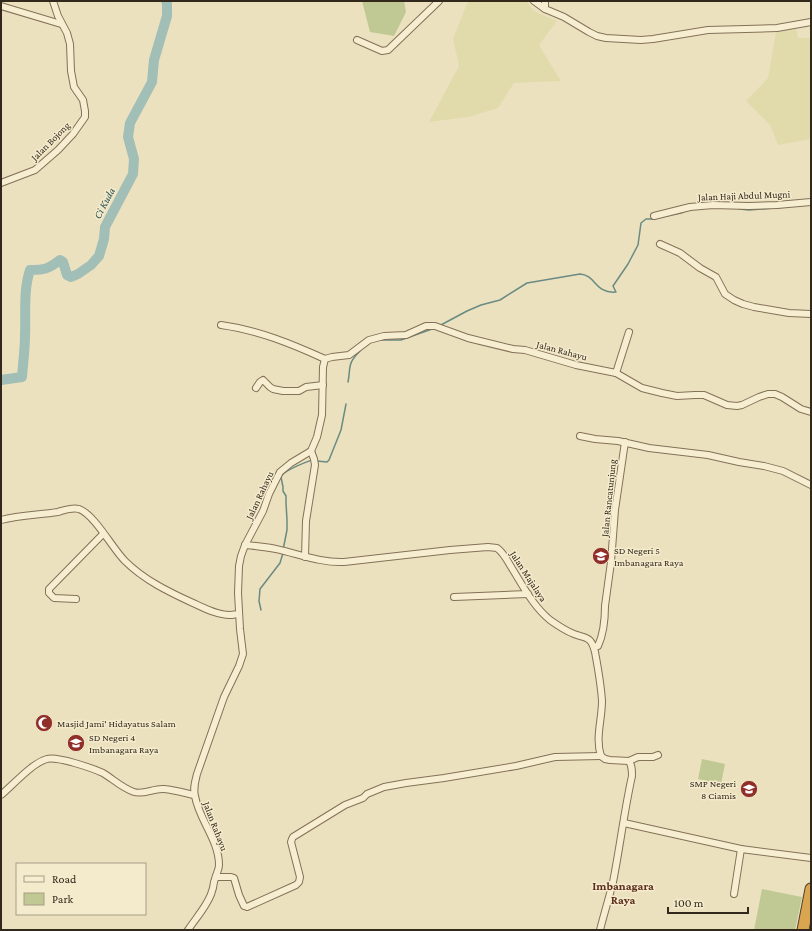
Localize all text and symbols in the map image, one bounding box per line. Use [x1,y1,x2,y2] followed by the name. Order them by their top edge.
[28,120,73,164] street label: Jalan Bojong
[91,185,117,221] water label: Ci Kuda
[697,188,791,204] street label: Jalan Haji Abdul Mugni
[534,338,589,363] street label: Jalan Rahayu
[599,458,619,539] street label: Jalan Rancatunjung
[243,469,276,522] street label: Jalan Rahayu
[614,545,684,568] place label: SD Negeri 5 Imbanagara Raya
[591,546,611,566] school or university icon: SD Negeri 5 Imbanagara Raya
[507,548,549,605] street label: Jalan Majalaya
[34,713,54,733] mosque icon: Masjid Jami' Hidayatus Salam
[57,718,176,730] place label: Masjid Jami' Hidayatus Salam
[89,732,159,755] place label: SD Negeri 4 Imbanagara Raya
[66,733,86,753] school or university icon: SD Negeri 4 Imbanagara Raya
[690,778,736,801] place label: SMP Negeri 8 Ciamis
[739,779,759,799] school or university icon: SMP Negeri 8 Ciamis
[201,799,230,853] street label: Jalan Rahayu
[16,863,146,915] legend
[52,872,77,886] text: Road
[592,879,654,907] district label: Imbanagara Raya
[668,889,748,915] scale bar
[52,892,74,906] text: Park
[674,896,704,910] text: 100 m

